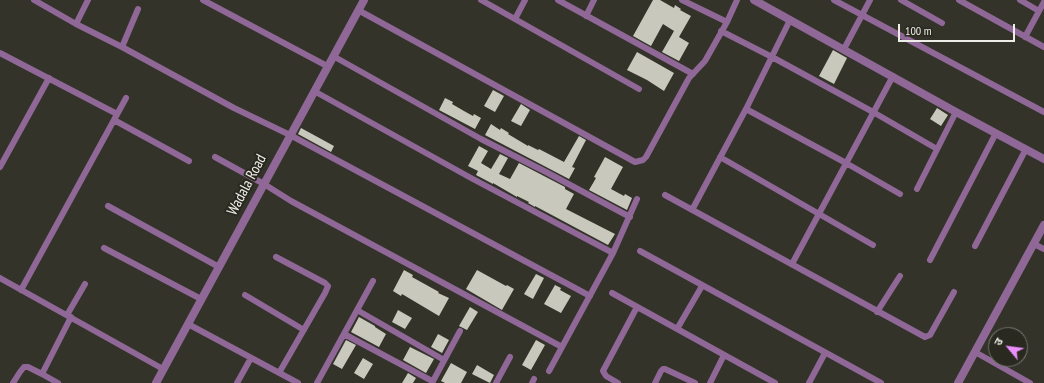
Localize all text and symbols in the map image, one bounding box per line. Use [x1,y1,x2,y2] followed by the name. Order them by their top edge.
[900,16,1017,42] scale bar
[905,23,932,38] text: 100 m
[223,151,271,219] street label: Wadala Road
[988,327,1028,367] north arrow
[991,335,1006,348] text: उ

